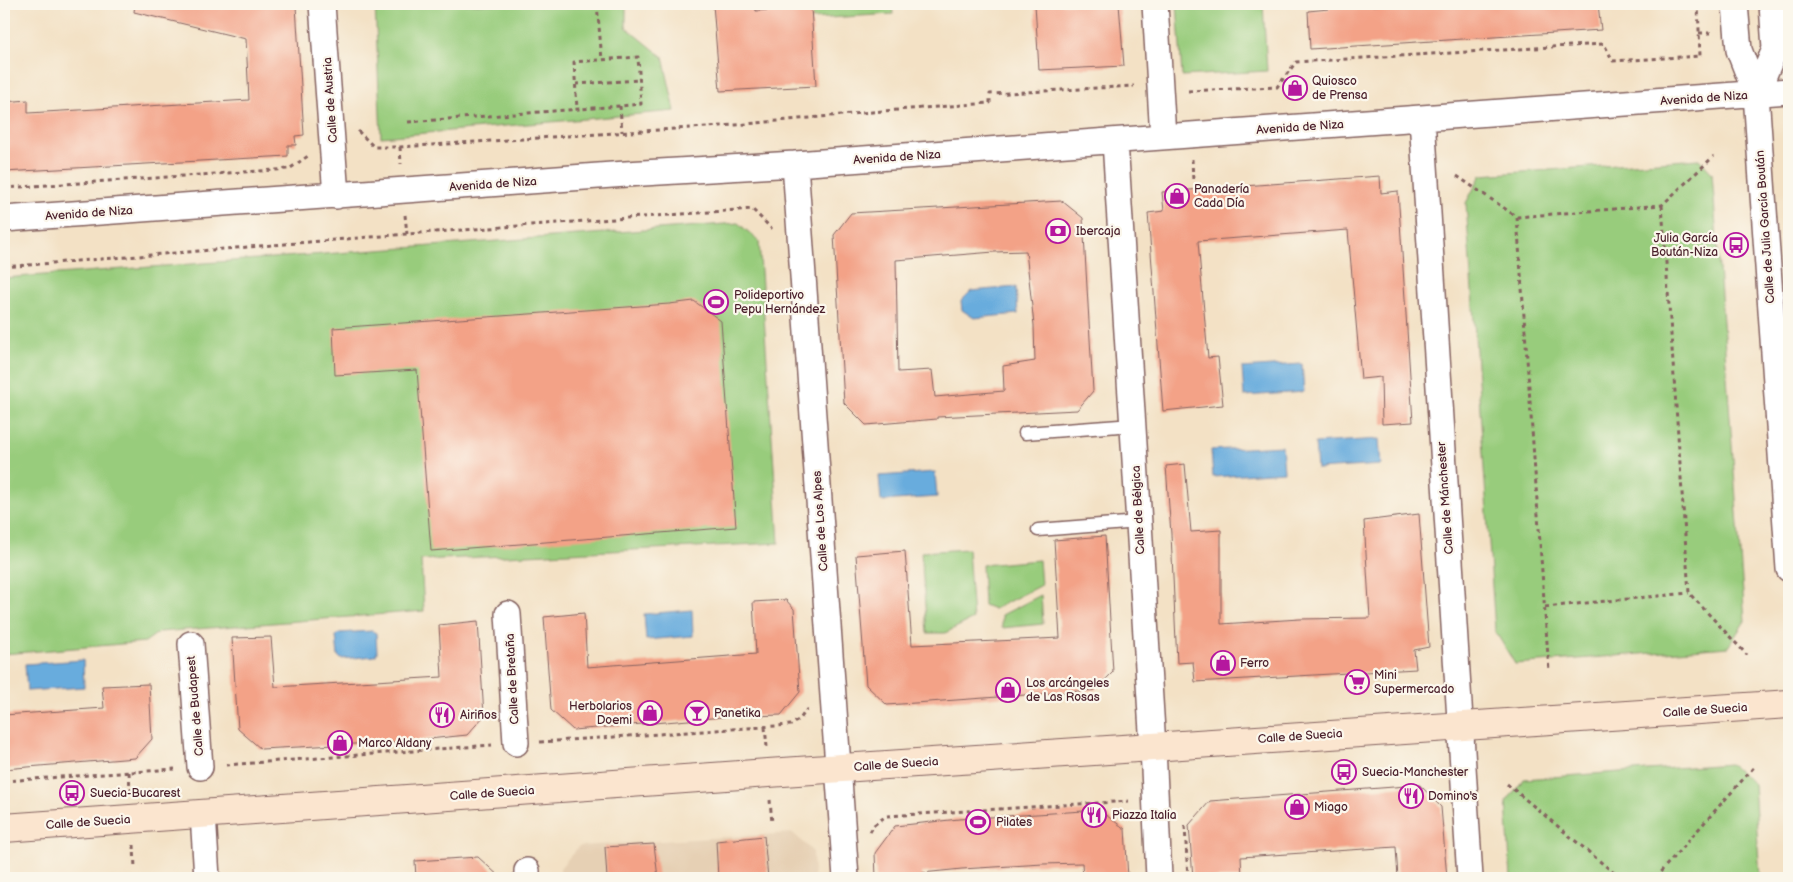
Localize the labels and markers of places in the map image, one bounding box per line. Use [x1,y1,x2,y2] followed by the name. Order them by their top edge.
[1312,74,1368,103] place label: Quiosco de Prensa
[1282,75,1308,101] shop icon: Quiosco de Prensa
[1194,182,1250,211] place label: Panadería Cada Día
[1164,183,1190,209] shop icon: Panadería Cada Día
[1045,218,1071,244] bank icon: Ibercaja
[1076,224,1121,239] place label: Ibercaja
[1651,231,1718,260] place label: Julia García Boután-Niza
[1723,232,1749,258] bus stop icon: Julia García Boután-Niza
[734,288,825,317] place label: Polideportivo Pepu Hernández
[703,289,729,315] sports icon: Polideportivo Pepu Hernández
[1210,650,1236,676] shop icon: Ferro
[1240,656,1269,671] place label: Ferro
[1374,668,1455,697] place label: Mini Supermercado
[1344,669,1370,695] supermarket icon: Mini Supermercado
[1026,676,1109,705] place label: Los arcángeles de Las Rosas
[995,677,1021,703] shop icon: Los arcángeles de Las Rosas
[569,699,632,728] place label: Herbolarios Doemi
[637,700,663,726] shop icon: Herbolarios Doemi
[684,700,710,726] bar icon: Panetika
[429,702,455,728] restaurant icon: Airiños
[714,706,761,721] place label: Panetika
[460,708,497,723] place label: Airiños
[327,730,353,756] shop icon: Marco Aldany
[358,736,432,751] place label: Marco Aldany
[1331,759,1357,785] bus stop icon: Suecia-Manchester
[1362,765,1469,780] place label: Suecia-Manchester
[59,780,85,806] bus stop icon: Suecia-Bucarest
[1398,783,1424,809] restaurant icon: Domino's
[90,786,181,801] place label: Suecia-Bucarest
[1428,789,1477,804] place label: Domino's
[1284,794,1310,820] shop icon: Miago
[1314,800,1348,815] place label: Miago
[1081,802,1107,828] restaurant icon: Piazza Italia
[1112,808,1177,823] place label: Piazza Italia
[965,809,991,835] sports icon: Pilates
[996,815,1032,830] place label: Pilates

